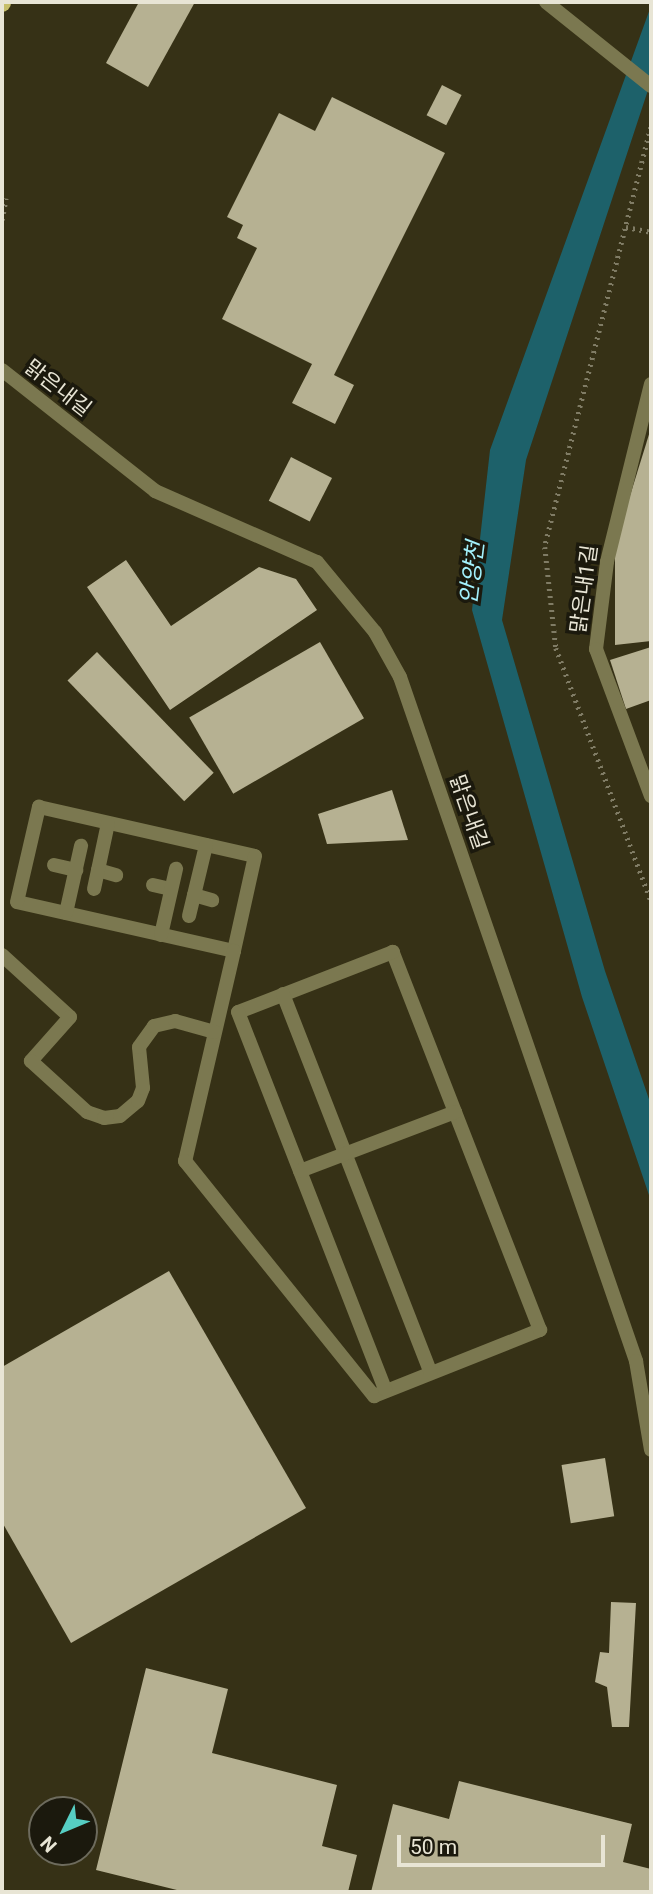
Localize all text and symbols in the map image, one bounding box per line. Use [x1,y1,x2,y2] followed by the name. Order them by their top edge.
[20,354,96,422] street label: 맑은내길
[455,540,491,606] water label: 안양천
[565,543,603,635] street label: 맑은내1길
[445,771,493,853] street label: 맑은내길
[28,1796,98,1866] north arrow
[401,1820,609,1864] scale bar
[36,1832,62,1857] text: N
[410,1835,457,1859] text: 50 m

